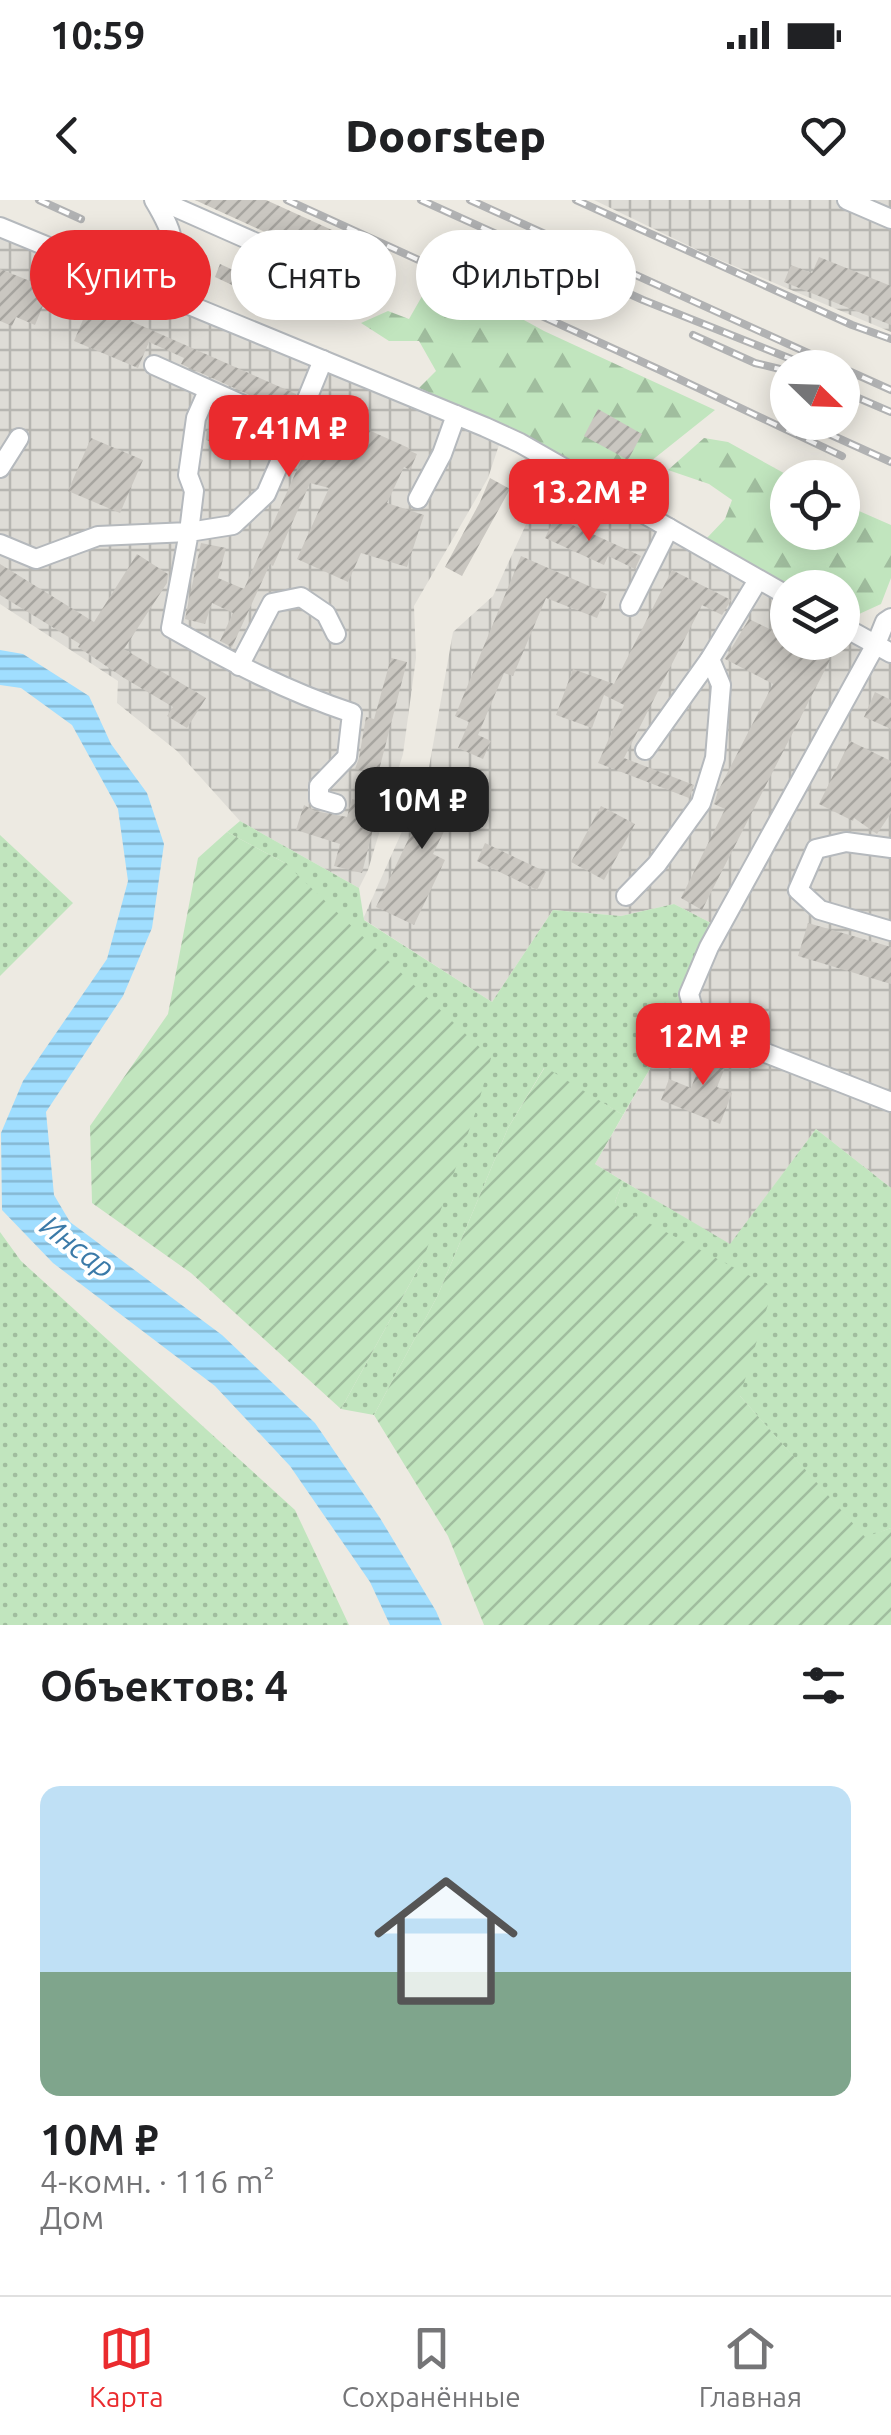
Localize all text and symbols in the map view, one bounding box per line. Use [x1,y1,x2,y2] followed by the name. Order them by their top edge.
[50,14,145,56] text: 10:59
[40,108,95,163] icon: back
[796,108,851,163] icon: heart
[345,110,546,161] text: Doorstep
[30,230,211,320] chip: Купить
[231,230,396,320] chip: Снять
[416,230,636,320] chip: Фильтры
[770,350,860,440] north arrow
[770,350,860,660] map controls
[197,395,381,480] pin: 7.41M ₽
[231,409,347,445] text: 7.41M ₽
[497,459,681,544] pin: 13.2M ₽
[770,460,860,550] button: locate
[531,473,647,509] text: 13.2M ₽
[770,570,860,660] button: layers
[352,767,492,852] pin: 10M ₽
[377,781,467,817] text: 10M ₽
[633,1003,773,1088] pin: 12M ₽
[658,1017,748,1053] text: 12M ₽
[34,1208,121,1285] water label: Инсар
[796,1658,851,1713] icon: filters
[40,1662,288,1709] text: Объектов: 4
[356,1851,536,2031] icon: home
[40,2116,158,2163] text: 10M ₽
[40,2163,275,2199] text: 4-комн. · 116 m²
[40,2199,104,2235] text: Дом
[89,2321,164,2412] tab: Карта
[342,2321,521,2412] tab: Сохранённые
[699,2321,802,2412] tab: Главная

